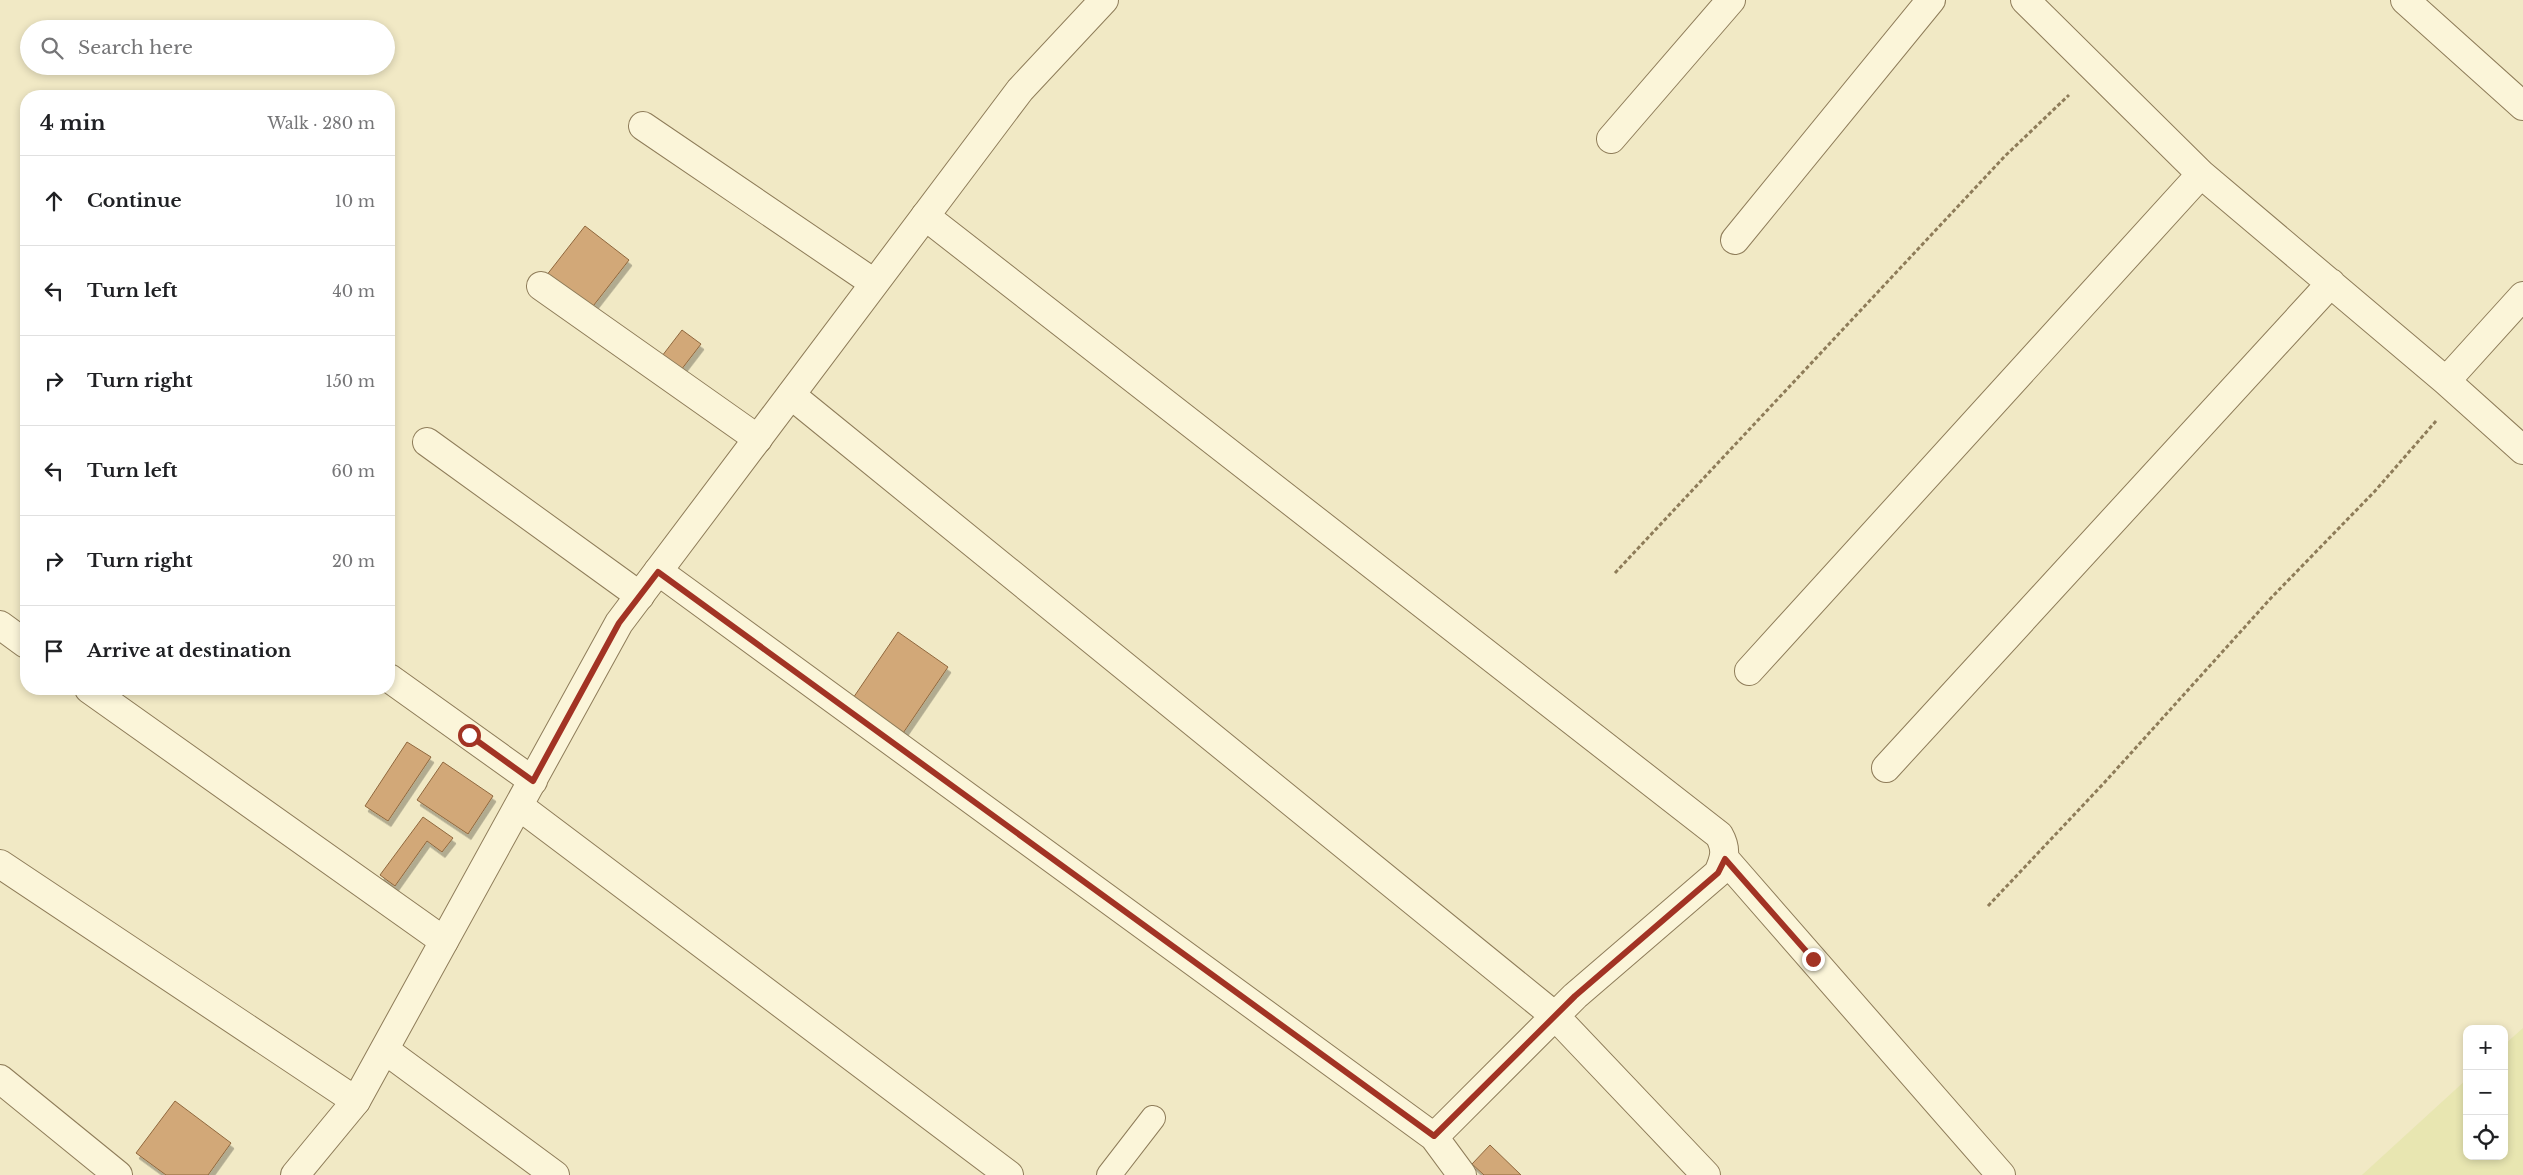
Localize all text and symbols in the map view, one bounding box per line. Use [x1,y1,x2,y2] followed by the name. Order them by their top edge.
[20,20,395,75] search box
[38,34,66,62] icon: search
[78,36,193,59] text: Search here
[40,110,106,136] text: 4 min
[267,113,375,133] text: Walk · 280 m
[40,187,68,215] icon: ahead
[87,189,182,212] text: Continue
[335,191,375,211] text: 10 m
[40,277,68,305] icon: left
[87,279,178,302] text: Turn left
[332,281,375,301] text: 40 m
[40,367,68,395] icon: right
[87,369,193,392] text: Turn right
[326,371,375,391] text: 150 m
[40,457,68,485] icon: left
[87,459,178,482] text: Turn left
[332,461,375,481] text: 60 m
[40,547,68,575] icon: right
[87,549,193,572] text: Turn right
[332,551,375,571] text: 20 m
[40,637,68,665] icon: arrive
[87,639,291,662] text: Arrive at destination
[458,724,481,747] route start
[1802,948,1825,971] route end
[2463,1025,2508,1160] map controls
[2463,1025,2508,1070] button: +
[2463,1070,2508,1115] button: −
[2463,1115,2508,1160] button: locate

